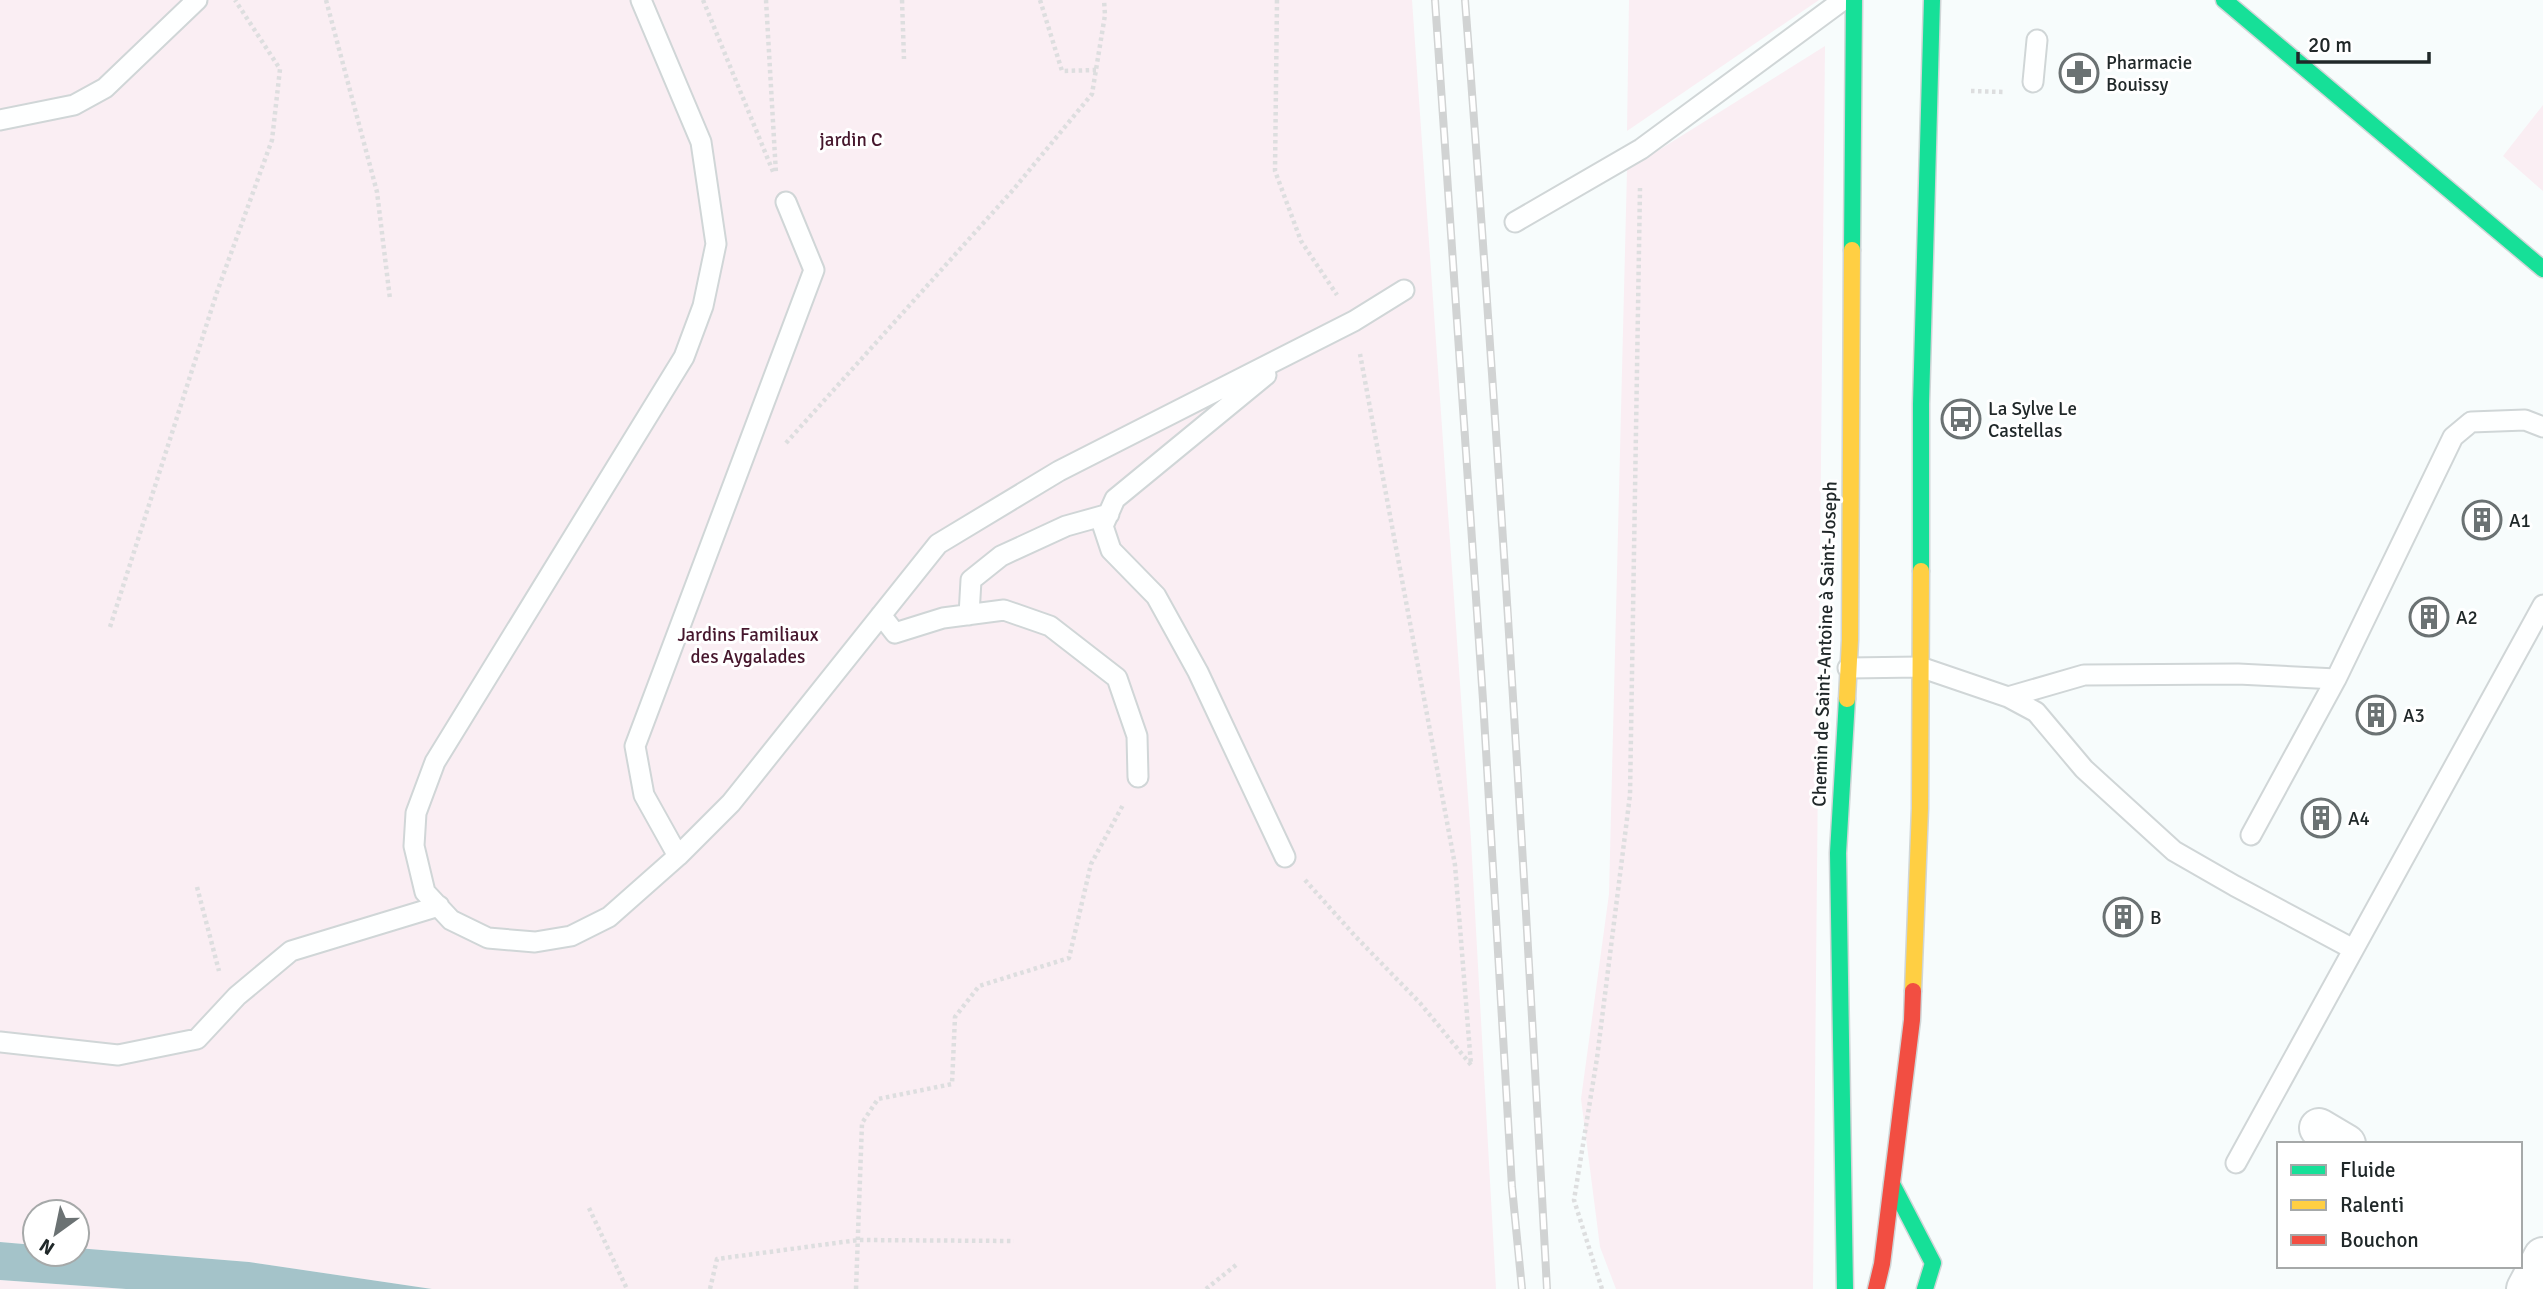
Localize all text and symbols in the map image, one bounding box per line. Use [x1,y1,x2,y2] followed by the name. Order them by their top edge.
[2298,21,2429,65] scale bar
[2308,32,2352,58] text: 20 m
[2106,51,2192,97] place label: Pharmacie Bouissy
[2058,52,2100,94] pharmacy icon: Pharmacie Bouissy
[820,128,882,152] park label: jardin C
[1988,397,2077,443] place label: La Sylve Le Castellas
[1940,398,1982,440] bus stop icon: La Sylve Le Castellas
[1807,481,1843,807] street label: Chemin de Saint-Antoine à Saint-Joseph
[2461,499,2503,541] building icon: A1
[2509,509,2531,533] place label: A1
[2408,596,2450,638] building icon: A2
[2456,606,2478,630] place label: A2
[677,623,819,669] park label: Jardins Familiaux des Aygalades
[2355,694,2397,736] building icon: A3
[2403,704,2425,728] place label: A3
[2300,797,2342,839] building icon: A4
[2348,807,2370,831] place label: A4
[2102,896,2144,938] building icon: B
[2150,906,2162,930] place label: B
[2277,1142,2522,1268] legend
[2340,1157,2396,1183] text: Fluide
[2340,1192,2404,1218] text: Ralenti
[21,1198,91,1268] north arrow
[2340,1227,2419,1253] text: Bouchon
[35,1233,59,1260] text: N

